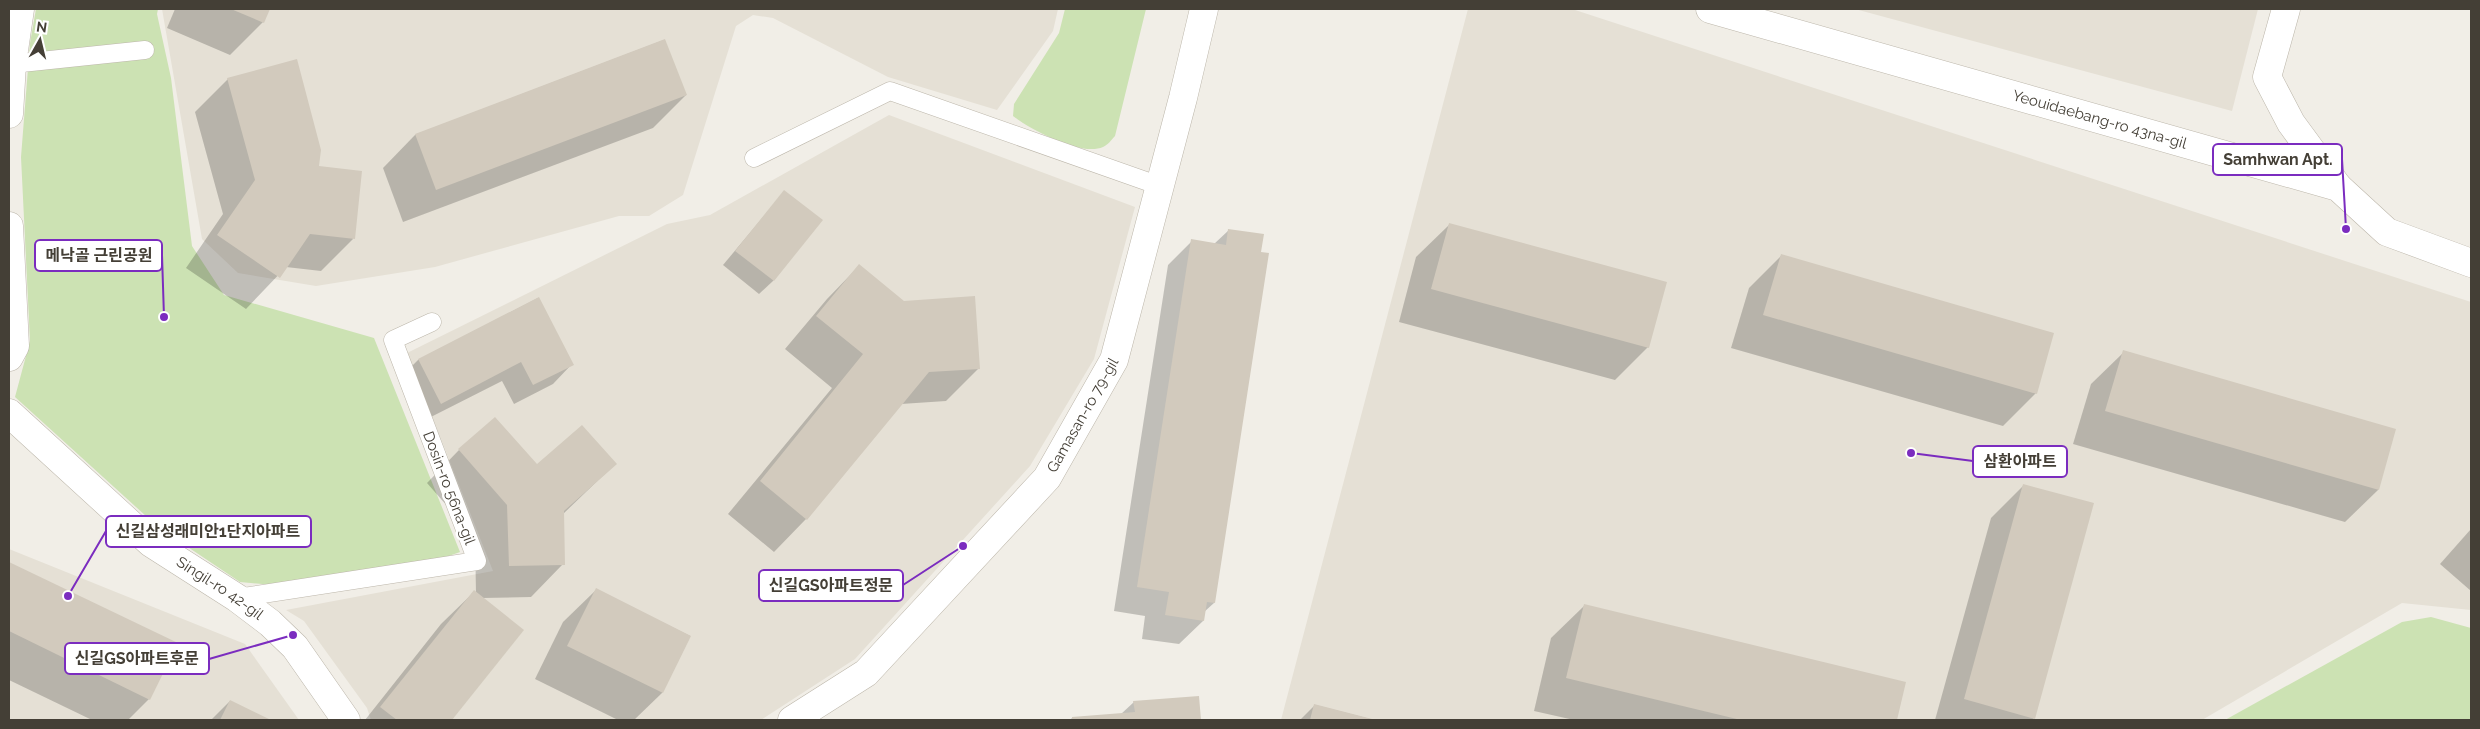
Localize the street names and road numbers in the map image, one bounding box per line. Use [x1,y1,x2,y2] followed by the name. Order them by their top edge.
[2010,86,2190,153] street label: Yeouidaebang-ro 43na-gil
[1043,354,1123,476] street label: Gamasan-ro 79-gil
[419,429,479,548] street label: Dosin-ro 56na-gil
[173,553,268,624] street label: Singil-ro 42-gil

